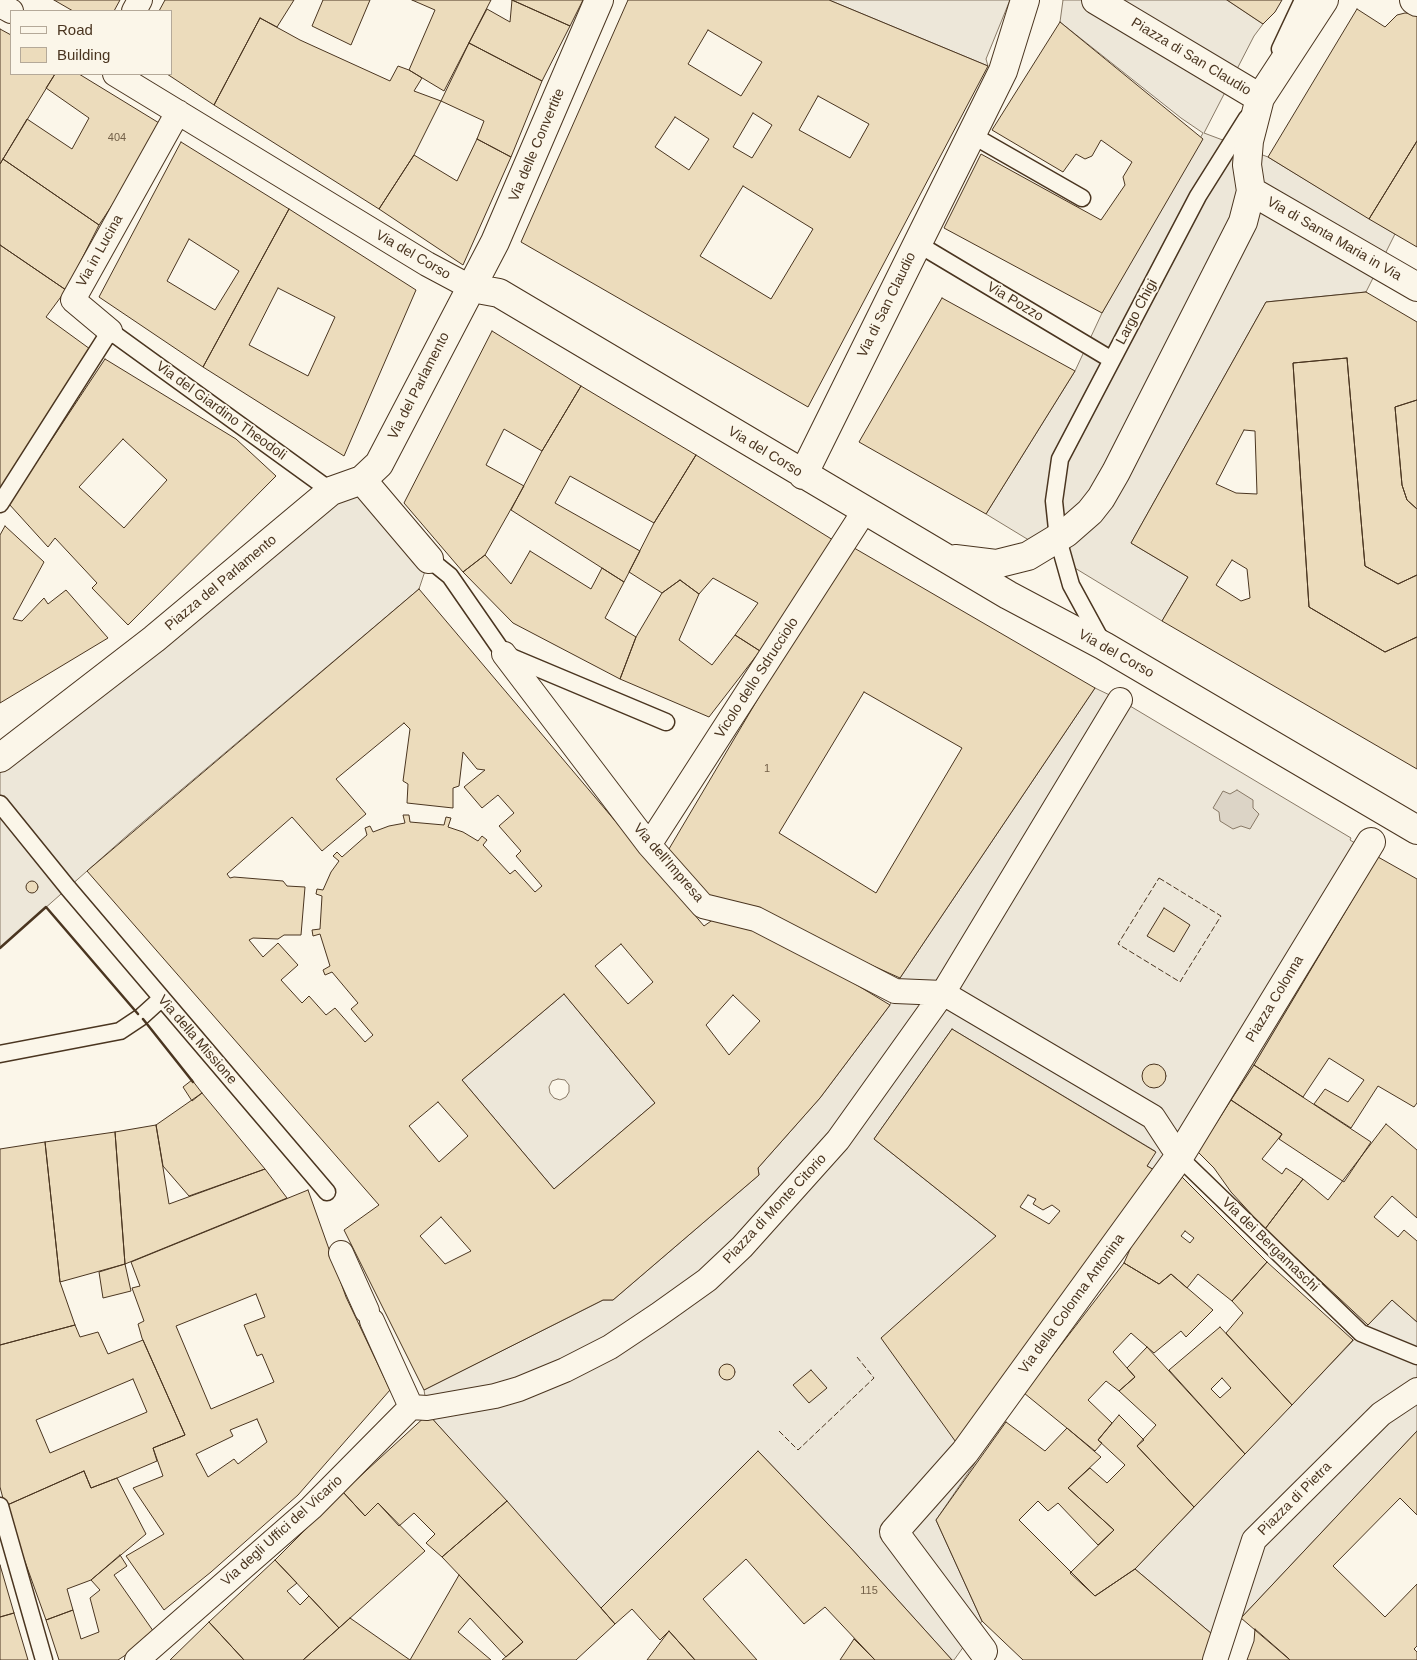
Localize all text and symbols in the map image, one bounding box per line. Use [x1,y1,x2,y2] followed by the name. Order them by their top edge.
[10,10,172,75] legend
[1128,15,1254,99] street label: Piazza di San Claudio
[57,21,93,38] text: Road
[57,46,110,63] text: Building
[506,86,568,204] street label: Via delle Convertite
[108,131,126,145] house number: 404
[1264,194,1404,284] street label: Via di Santa Maria in Via
[73,212,127,290] street label: Via in Lucina
[373,227,453,283] street label: Via del Corso
[854,250,920,360] street label: Via di San Claudio
[1113,276,1161,348] street label: Largo Chigi
[984,279,1046,325] street label: Via Pozzo
[385,330,453,442] street label: Via del Parlamento
[153,358,289,464] street label: Via del Giardino Theodoli
[725,423,805,481] street label: Via del Corso
[162,532,280,634] street label: Piazza del Parlamento
[712,614,802,742] street label: Vicolo dello Sdrucciolo
[1075,626,1157,682] street label: Via del Corso
[764,762,770,776] house number: 1
[629,820,707,906] street label: Via dell'Impresa
[1243,953,1307,1045] street label: Piazza Colonna
[154,992,240,1088] street label: Via della Missione
[720,1151,830,1267] street label: Piazza di Monte Citorio
[1218,1194,1322,1296] street label: Via dei Bergamaschi
[1016,1231,1128,1377] street label: Via della Colonna Antonina
[1255,1459,1335,1539] street label: Piazza di Pietra
[218,1472,346,1590] street label: Via degli Uffici del Vicario
[860,1584,878,1598] house number: 115

